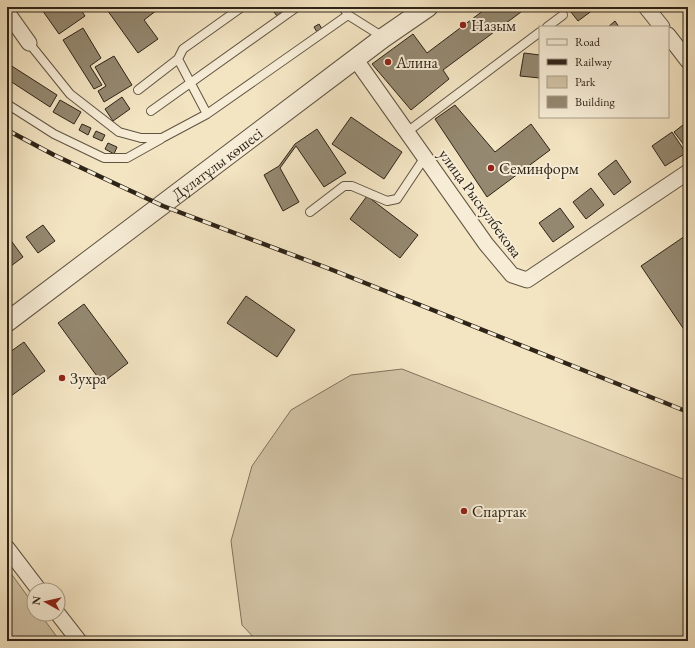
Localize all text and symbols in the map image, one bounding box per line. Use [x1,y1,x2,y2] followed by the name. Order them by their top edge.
[471,15,516,36] place label: Назым
[458,20,468,30] marker: Назым
[539,26,669,118] legend
[575,34,601,50] text: Road
[395,52,439,73] place label: Алина
[575,54,613,70] text: Railway
[383,57,393,67] marker: Алина
[575,74,596,90] text: Park
[575,94,616,110] text: Building
[167,123,267,205] street label: Дулатұлы көшесі
[434,145,528,262] street label: улица Рыскулбекова
[499,158,579,179] place label: Семинформ
[486,163,496,173] marker: Семинформ
[70,368,107,389] place label: Зухра
[57,373,67,383] marker: Зухра
[472,501,527,522] place label: Спартак
[459,506,469,516] marker: Спартак
[26,582,66,622] north arrow
[29,595,44,606] text: N

